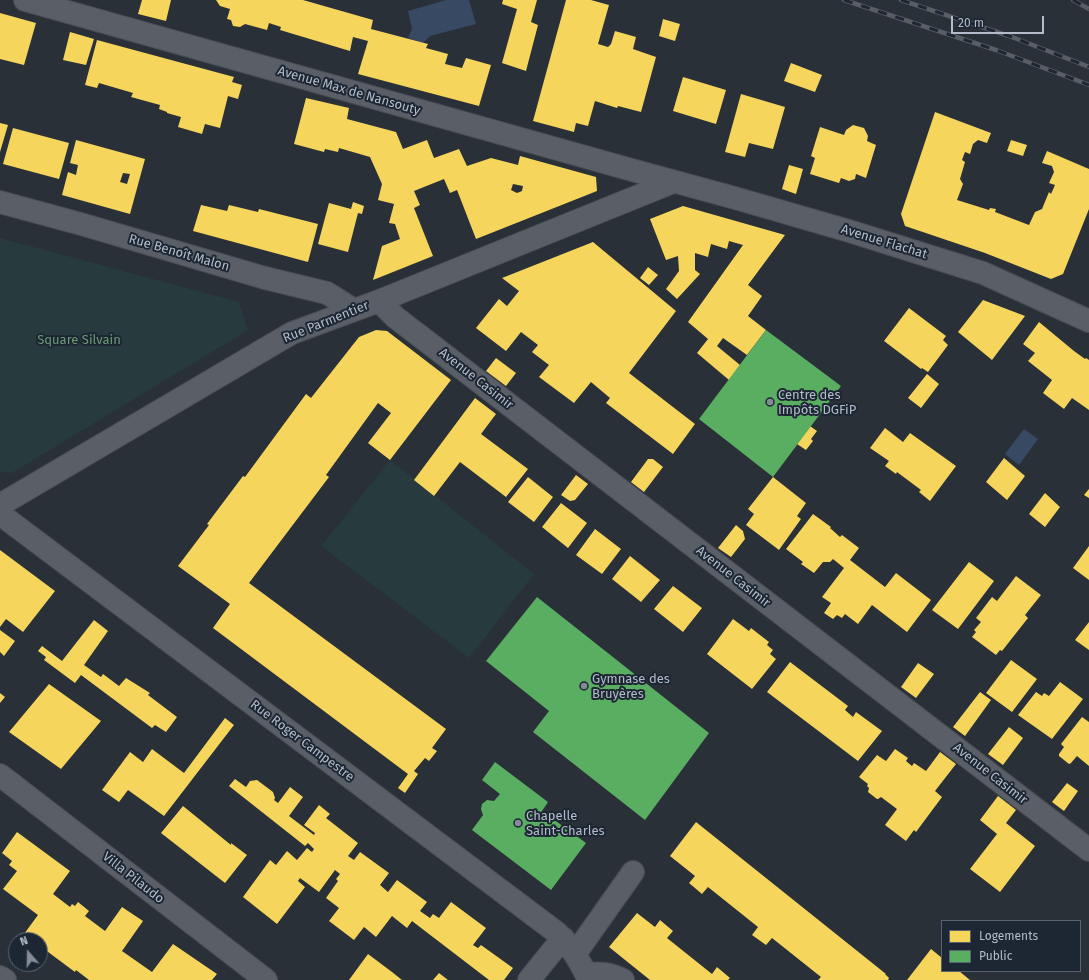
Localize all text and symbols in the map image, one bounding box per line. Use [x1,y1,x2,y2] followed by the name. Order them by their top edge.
[953,8,1046,34] scale bar
[958,16,984,30] text: 20 m
[276,63,422,119] street label: Avenue Max de Nansouty
[839,221,929,263] street label: Avenue Flachat
[127,231,231,275] street label: Rue Benoît Malon
[281,298,371,346] street label: Rue Parmentier
[37,332,121,348] park label: Square Silvain
[436,345,516,413] street label: Avenue Casimir
[778,387,856,418] place label: Centre des Impôts DGFiP
[765,397,775,407] marker: Centre des Impôts DGFiP
[693,543,773,611] street label: Avenue Casimir
[592,671,670,702] place label: Gymnase des Bruyères
[579,681,589,691] marker: Gymnase des Bruyères
[247,697,357,785] street label: Rue Roger Campestre
[950,740,1030,808] street label: Avenue Casimir
[526,808,605,839] place label: Chapelle Saint-Charles
[513,818,523,828] marker: Chapelle Saint-Charles
[99,849,167,907] street label: Villa Pilaudo
[941,920,1081,972] legend
[979,929,1038,943] text: Logements
[8,932,48,972] north arrow
[18,934,30,949] text: N
[979,949,1012,963] text: Public

